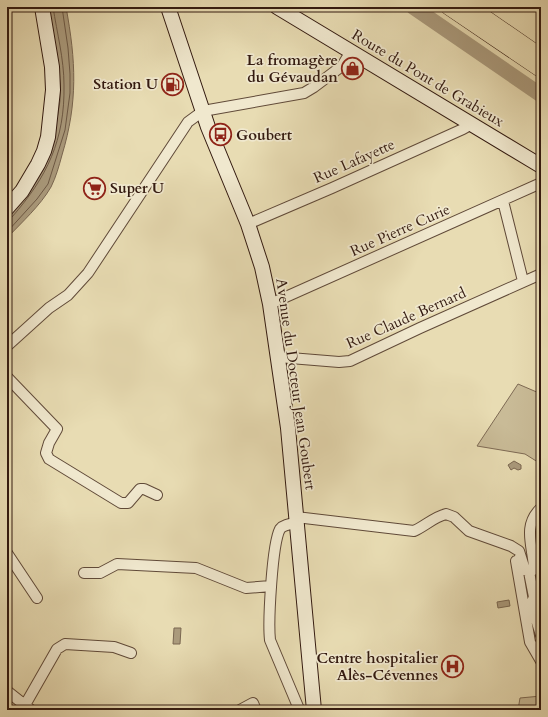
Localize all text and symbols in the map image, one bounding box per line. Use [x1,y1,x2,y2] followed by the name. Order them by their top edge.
[348,25,508,132] street label: Route du Pont de Grabieux
[247,50,338,87] place label: La fromagère du Gévaudan
[340,56,366,82] shop icon: La fromagère du Gévaudan
[160,71,186,97] fuel station icon: Station U
[93,74,159,94] place label: Station U
[207,122,233,148] bus stop icon: Goubert
[236,125,293,145] place label: Goubert
[310,134,398,188] street label: Rue Lafayette
[81,175,107,201] supermarket icon: Super U
[110,178,165,198] place label: Super U
[347,199,453,261] street label: Rue Pierre Curie
[271,277,321,491] street label: Avenue du Docteur Jean Goubert
[343,283,469,353] street label: Rue Claude Bernard
[317,648,439,685] place label: Centre hospitalier Alès-Cévennes
[440,654,466,680] hospital icon: Centre hospitalier Alès-Cévennes

